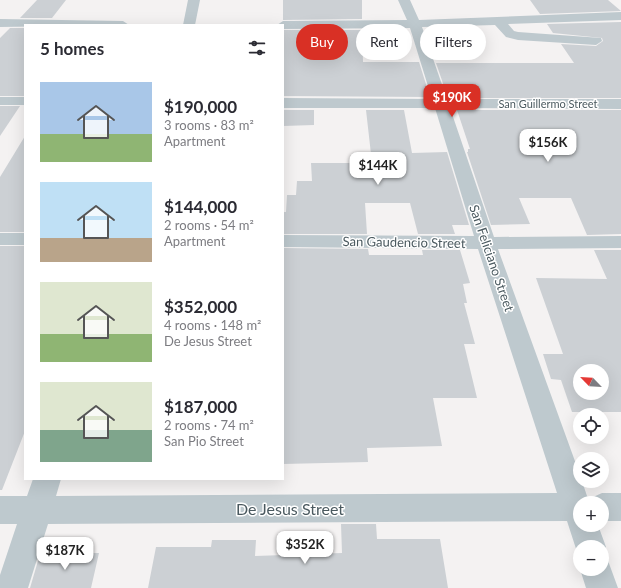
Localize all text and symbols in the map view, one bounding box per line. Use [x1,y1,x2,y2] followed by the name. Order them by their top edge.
[296,24,348,60] chip: Buy
[356,24,412,60] chip: Rent
[420,24,486,60] chip: Filters
[246,37,268,59] icon: filters
[40,38,104,59] text: 5 homes
[424,84,480,118] pin: $190K
[432,89,472,105] text: $190K
[164,96,237,117] text: $190,000
[498,97,598,110] street label: San Guillermo Street
[72,98,120,146] icon: home
[164,117,254,133] text: 3 rooms · 83 m²
[520,129,576,163] pin: $156K
[164,133,225,149] text: Apartment
[528,134,568,150] text: $156K
[350,152,406,186] pin: $144K
[358,157,398,173] text: $144K
[164,196,237,217] text: $144,000
[72,198,120,246] icon: home
[466,203,518,314] street label: San Feliciano Street
[164,217,254,233] text: 2 rooms · 54 m²
[164,233,225,249] text: Apartment
[342,233,466,251] street label: San Gaudencio Street
[164,296,237,317] text: $352,000
[72,298,120,346] icon: home
[164,317,261,333] text: 4 rooms · 148 m²
[164,333,252,349] text: De Jesus Street
[573,364,609,400] north arrow
[573,364,609,576] map controls
[164,396,237,417] text: $187,000
[72,398,120,446] icon: home
[573,408,609,444] button: locate
[164,417,254,433] text: 2 rooms · 74 m²
[164,433,244,449] text: San Pio Street
[573,452,609,488] button: layers
[573,496,609,532] button: +
[236,499,344,518] street label: De Jesus Street
[277,531,333,565] pin: $352K
[285,536,325,552] text: $352K
[37,537,93,571] pin: $187K
[573,540,609,576] button: −
[45,542,85,558] text: $187K

